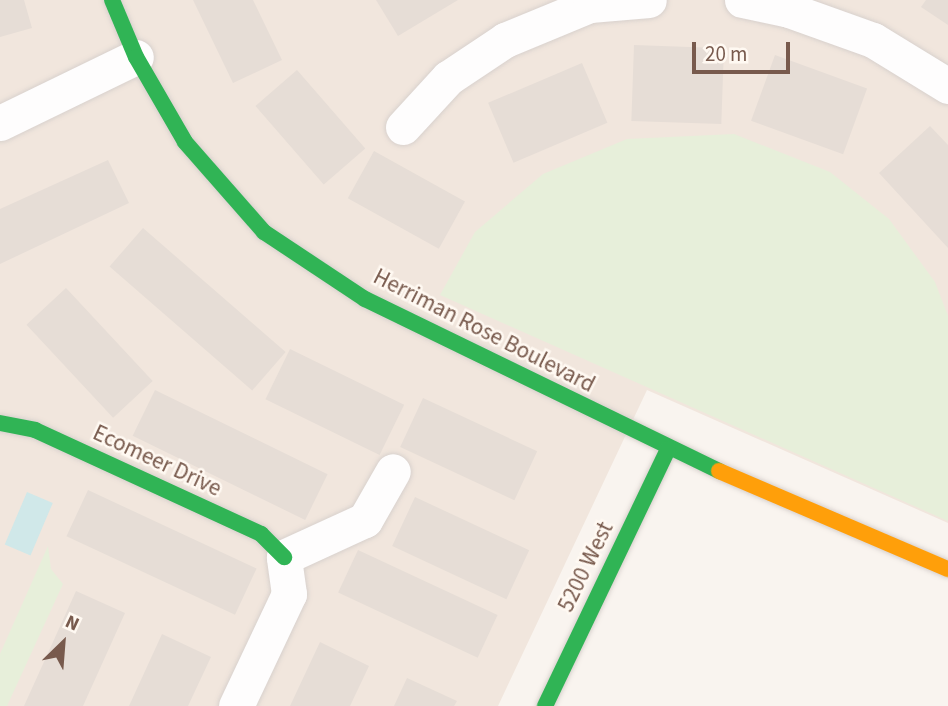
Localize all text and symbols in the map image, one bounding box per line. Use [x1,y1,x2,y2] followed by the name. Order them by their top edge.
[696,28,794,72] scale bar
[705,39,747,69] text: 20 m
[369,263,599,399] street label: Herriman Rose Boulevard
[88,419,226,503] street label: Ecomeer Drive
[552,517,620,617] street label: 5200 West
[28,608,98,678] north arrow
[61,609,84,638] text: N

